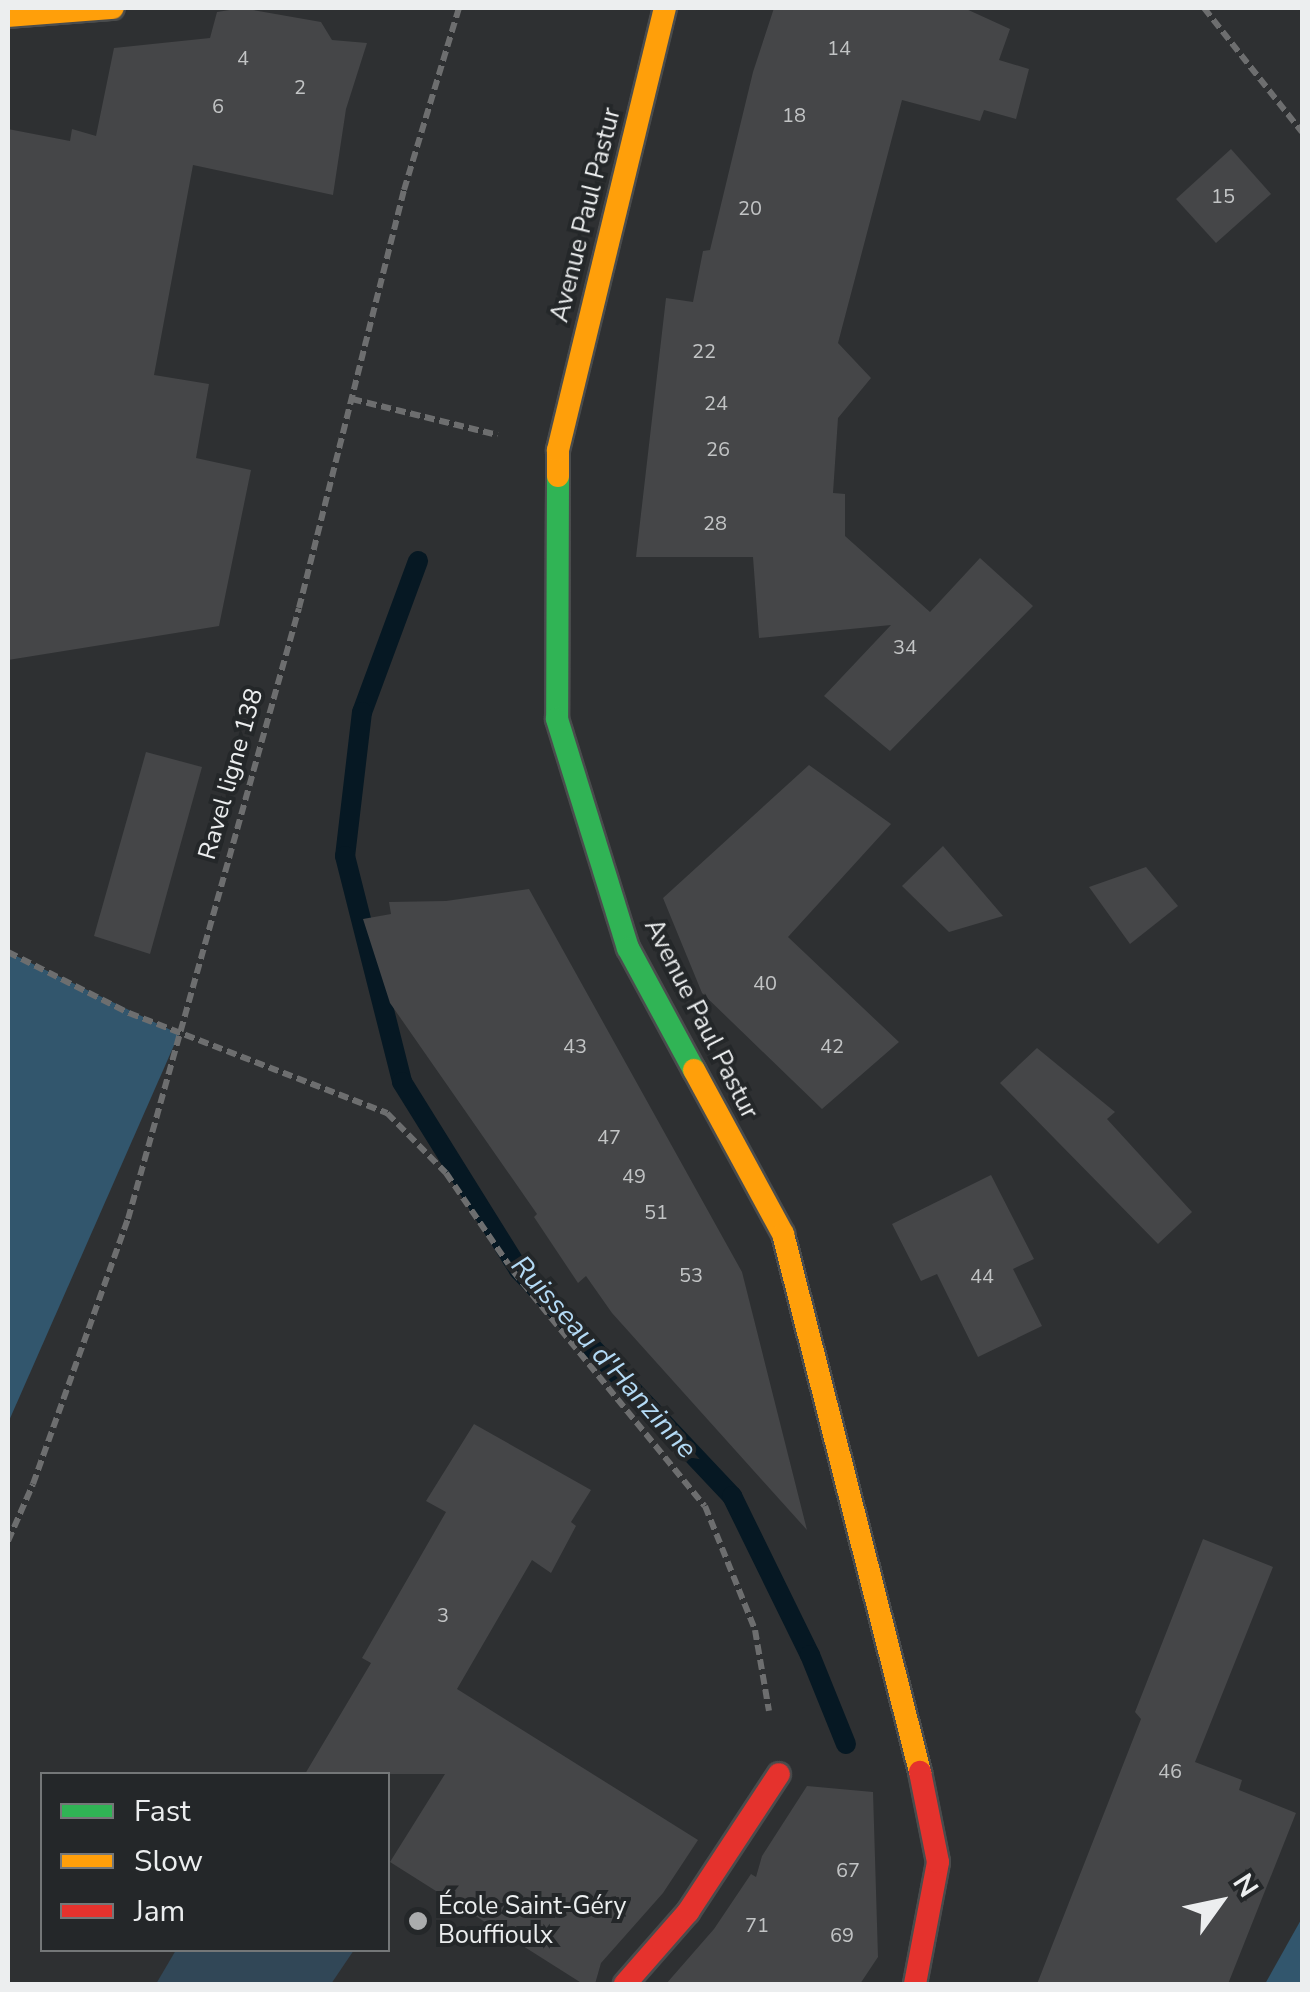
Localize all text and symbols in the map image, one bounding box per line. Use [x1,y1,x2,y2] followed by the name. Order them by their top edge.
[827,36,851,60] house number: 14
[237,46,249,70] house number: 4
[294,75,306,99] house number: 2
[212,94,224,118] house number: 6
[782,103,806,127] house number: 18
[545,105,627,325] street label: Avenue Paul Pastur
[1211,184,1235,208] house number: 15
[738,196,762,220] house number: 20
[692,339,716,363] house number: 22
[704,391,728,415] house number: 24
[706,437,730,461] house number: 26
[703,511,727,535] house number: 28
[893,635,917,659] house number: 34
[192,685,270,863] street label: Ravel ligne 138
[638,914,764,1124] street label: Avenue Paul Pastur
[753,971,777,995] house number: 40
[563,1034,587,1058] house number: 43
[820,1034,844,1058] house number: 42
[597,1125,621,1149] house number: 47
[622,1164,646,1188] house number: 49
[644,1200,668,1224] house number: 51
[504,1249,704,1465] water label: Ruisseau d'Hanzinne
[679,1263,703,1287] house number: 53
[970,1264,994,1288] house number: 44
[437,1603,449,1627] house number: 3
[1158,1759,1182,1783] house number: 46
[40,1772,390,1952] legend
[134,1791,191,1832] text: Fast
[134,1841,203,1882] text: Slow
[1170,1852,1270,1952] north arrow
[836,1858,860,1882] house number: 67
[1224,1867,1267,1905] text: N
[134,1891,185,1932] text: Jam
[438,1892,626,1951] place label: École Saint-Géry Bouffioulx
[407,1910,429,1932] marker: École Saint-Géry Bouffioulx
[745,1913,769,1937] house number: 71
[830,1923,854,1947] house number: 69

